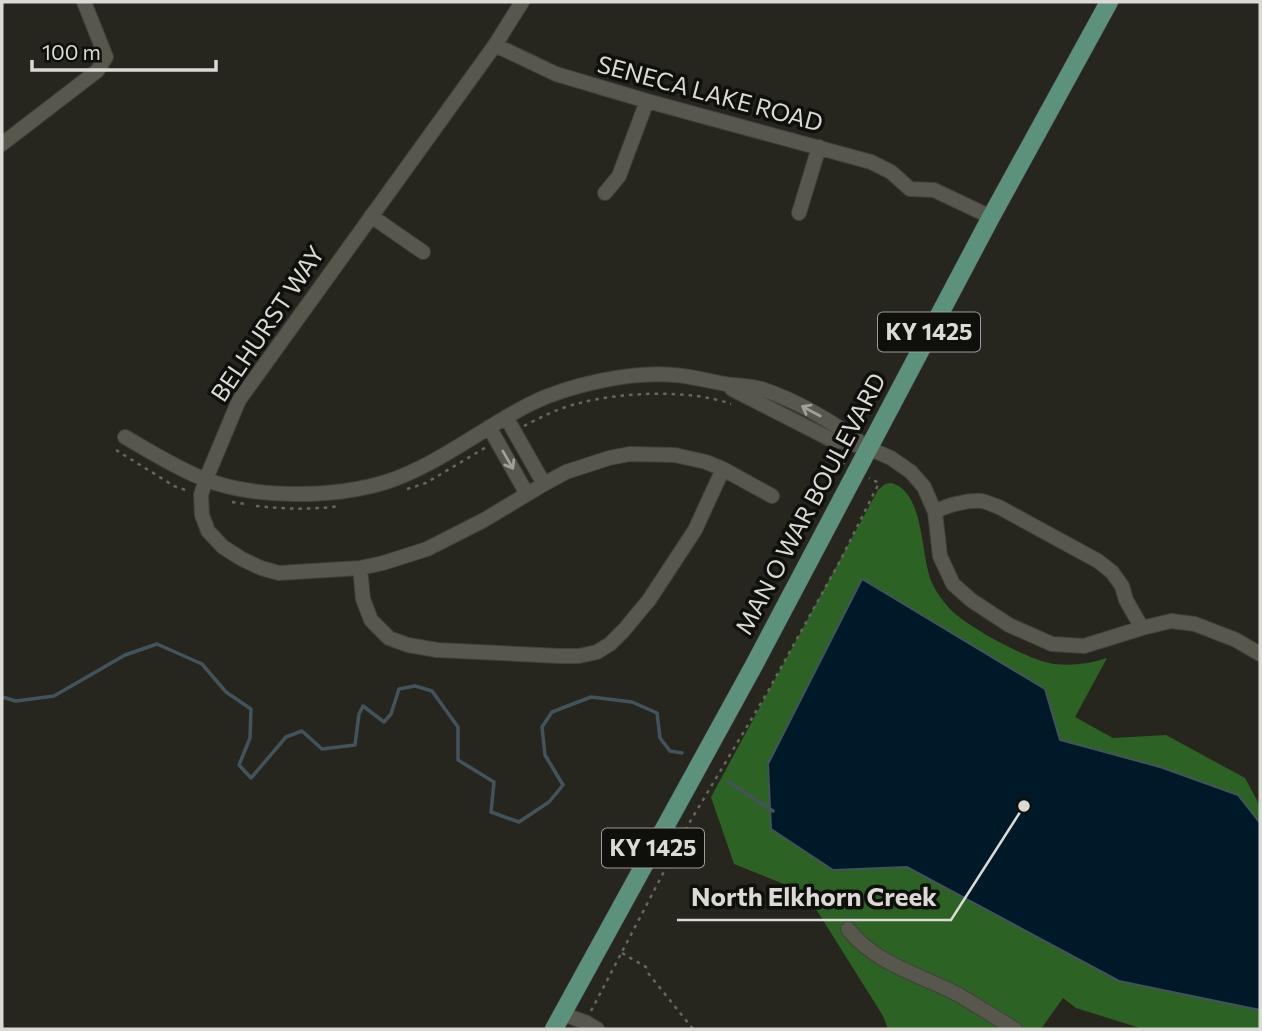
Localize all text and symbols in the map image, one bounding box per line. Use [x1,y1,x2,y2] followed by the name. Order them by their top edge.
[32,28,215,72] scale bar
[42,39,101,64] text: 100 m
[594,48,826,137] street label: SENECA LAKE ROAD
[204,239,330,407] street label: BELHURST WAY
[878,312,980,352] road number: KY 1425
[728,368,891,639] street label: MAN O WAR BOULEVARD
[801,404,822,417] one-way arrow
[501,450,515,470] one-way arrow
[602,828,704,868] road number: KY 1425
[677,873,951,920] callout: North Elkhorn Creek
[691,880,937,911] text: North Elkhorn Creek

